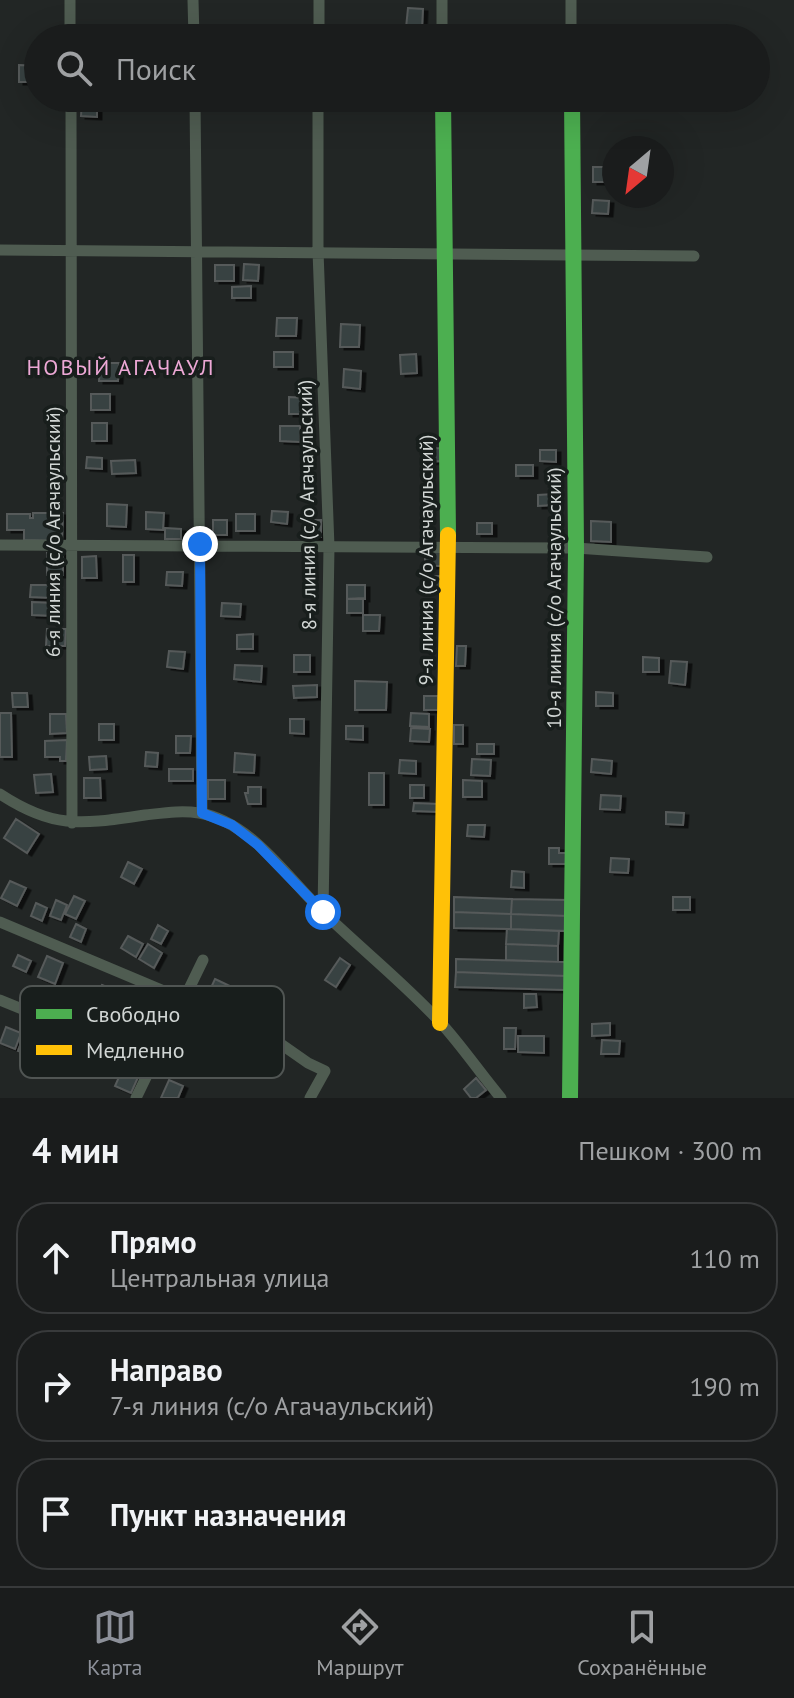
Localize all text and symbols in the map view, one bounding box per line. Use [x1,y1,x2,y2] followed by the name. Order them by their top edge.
[24,24,770,112] search box
[52,46,96,90] icon: search
[116,49,196,88] text: Поиск
[602,136,674,208] north arrow
[27,353,215,381] district label: НОВЫЙ АГАЧАУЛ
[292,380,322,630] street label: 8-я линия (с/о Агачаульский)
[40,407,66,657] street label: 6-я линия (с/о Агачаульский)
[413,435,439,685] street label: 9-я линия (с/о Агачаульский)
[541,467,567,729] street label: 10-я линия (с/о Агачаульский)
[182,526,218,562] route end
[305,894,341,930] route start
[20,986,284,1078] legend
[86,1000,180,1028] text: Свободно
[86,1036,184,1064] text: Медленно
[32,1128,119,1172] text: 4 мин
[578,1134,762,1167] text: Пешком · 300 m
[110,1222,197,1261] text: Прямо
[34,1236,78,1280] icon: ahead
[689,1242,760,1275] text: 110 m
[110,1261,329,1294] text: Центральная улица
[110,1350,223,1389] text: Направо
[34,1364,78,1408] icon: right
[689,1370,760,1403] text: 190 m
[110,1389,434,1422] text: 7-я линия (с/о Агачаульский)
[34,1492,78,1536] icon: arrive
[110,1495,346,1534] text: Пункт назначения
[87,1605,142,1681] tab: Карта
[316,1605,403,1681] tab: Маршрут
[577,1605,707,1681] tab: Сохранённые

